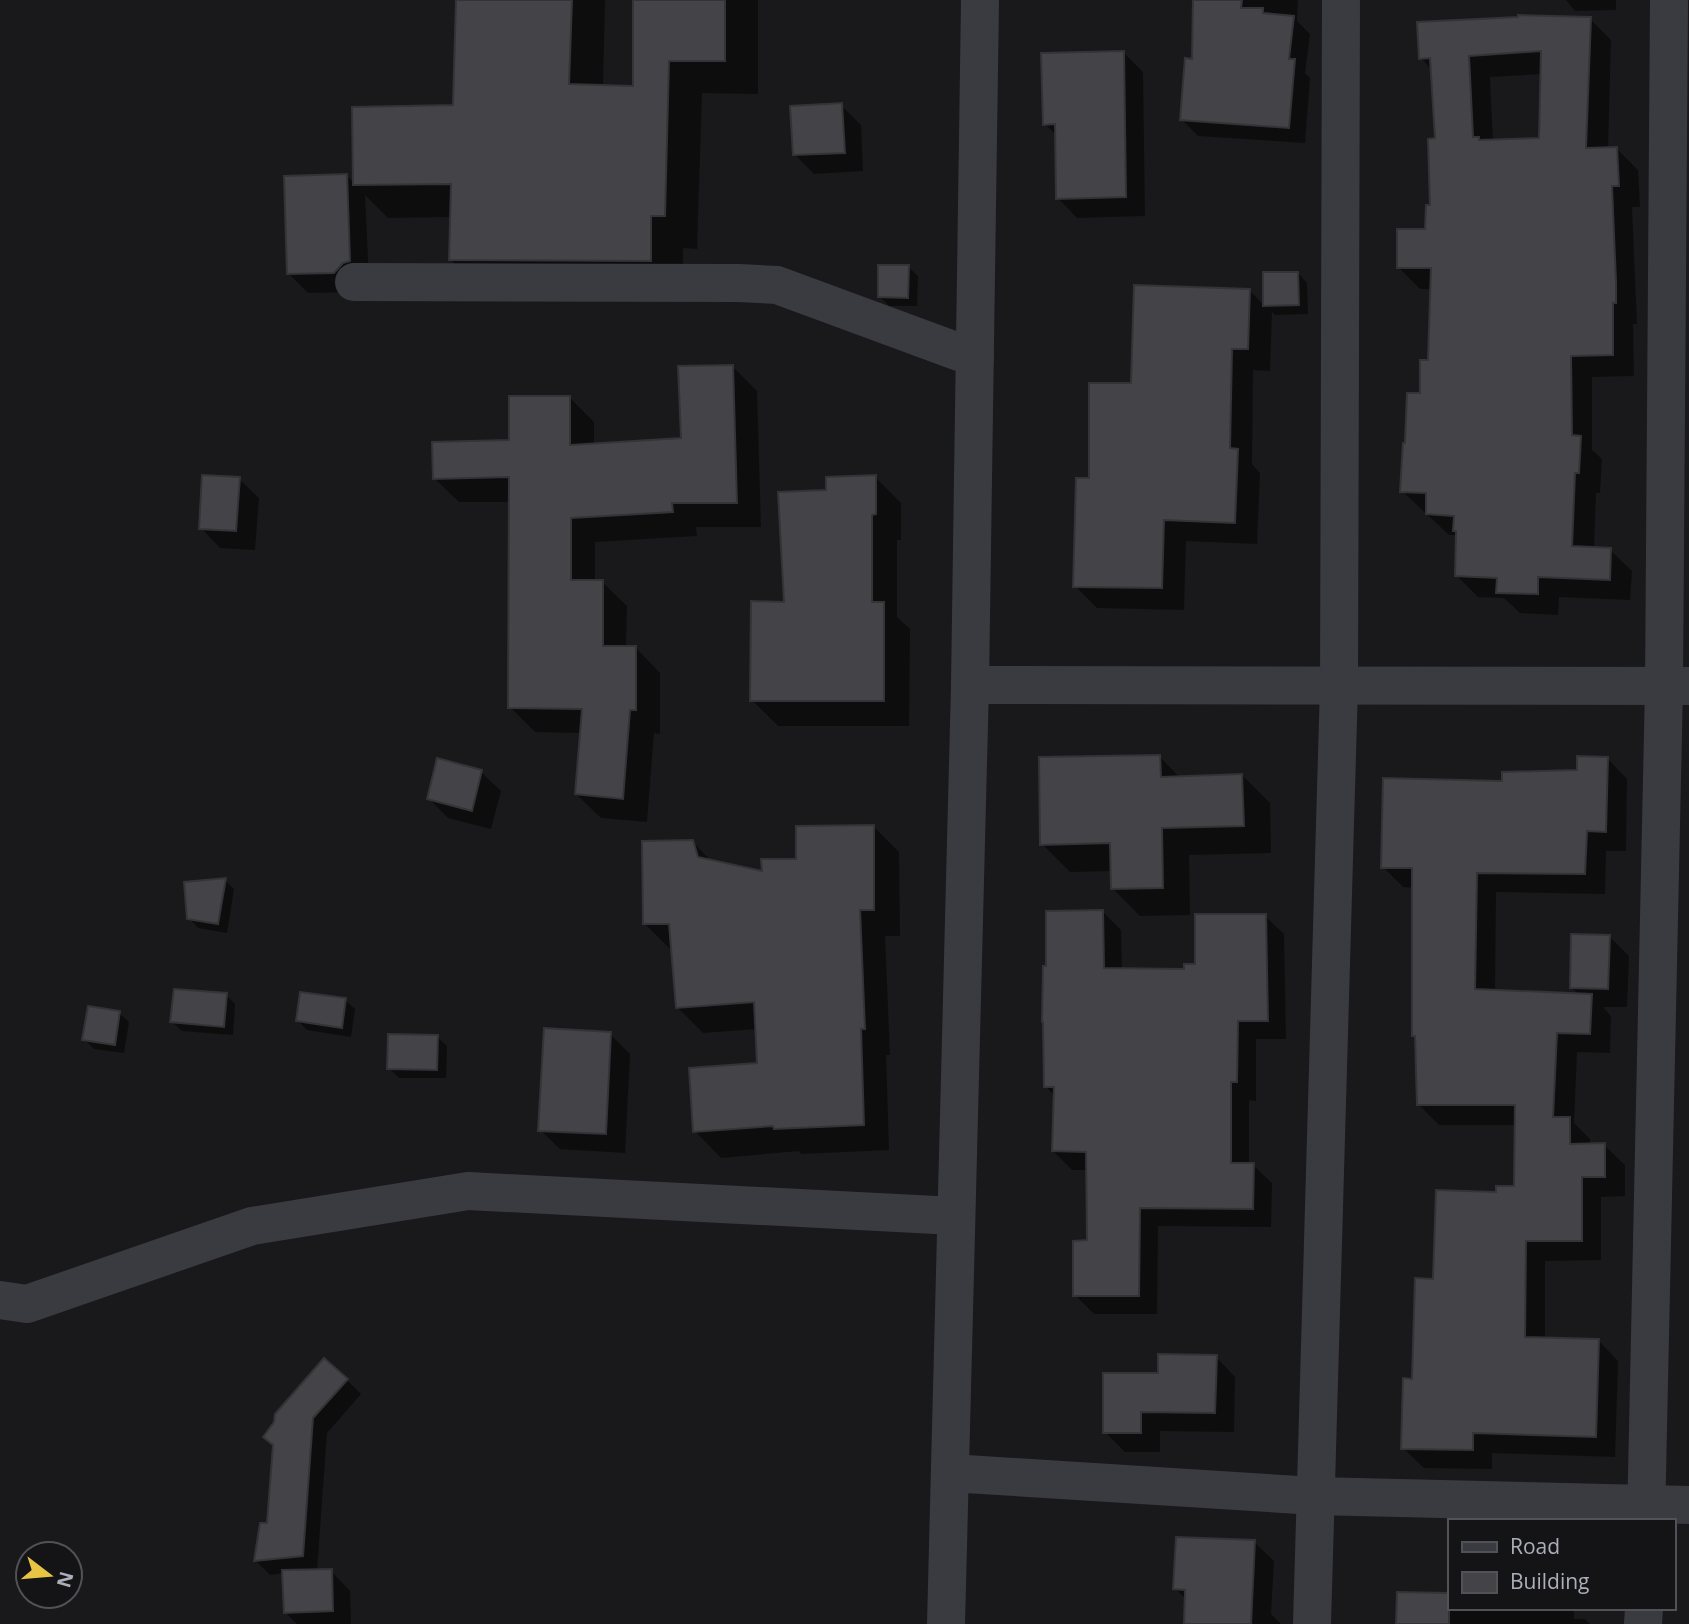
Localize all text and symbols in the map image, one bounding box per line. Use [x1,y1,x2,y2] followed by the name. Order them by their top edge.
[1448,1519,1675,1610] legend
[1510,1532,1560,1560] text: Road
[14,1540,84,1610] north arrow
[1510,1567,1589,1595] text: Building
[51,1569,80,1591] text: N

